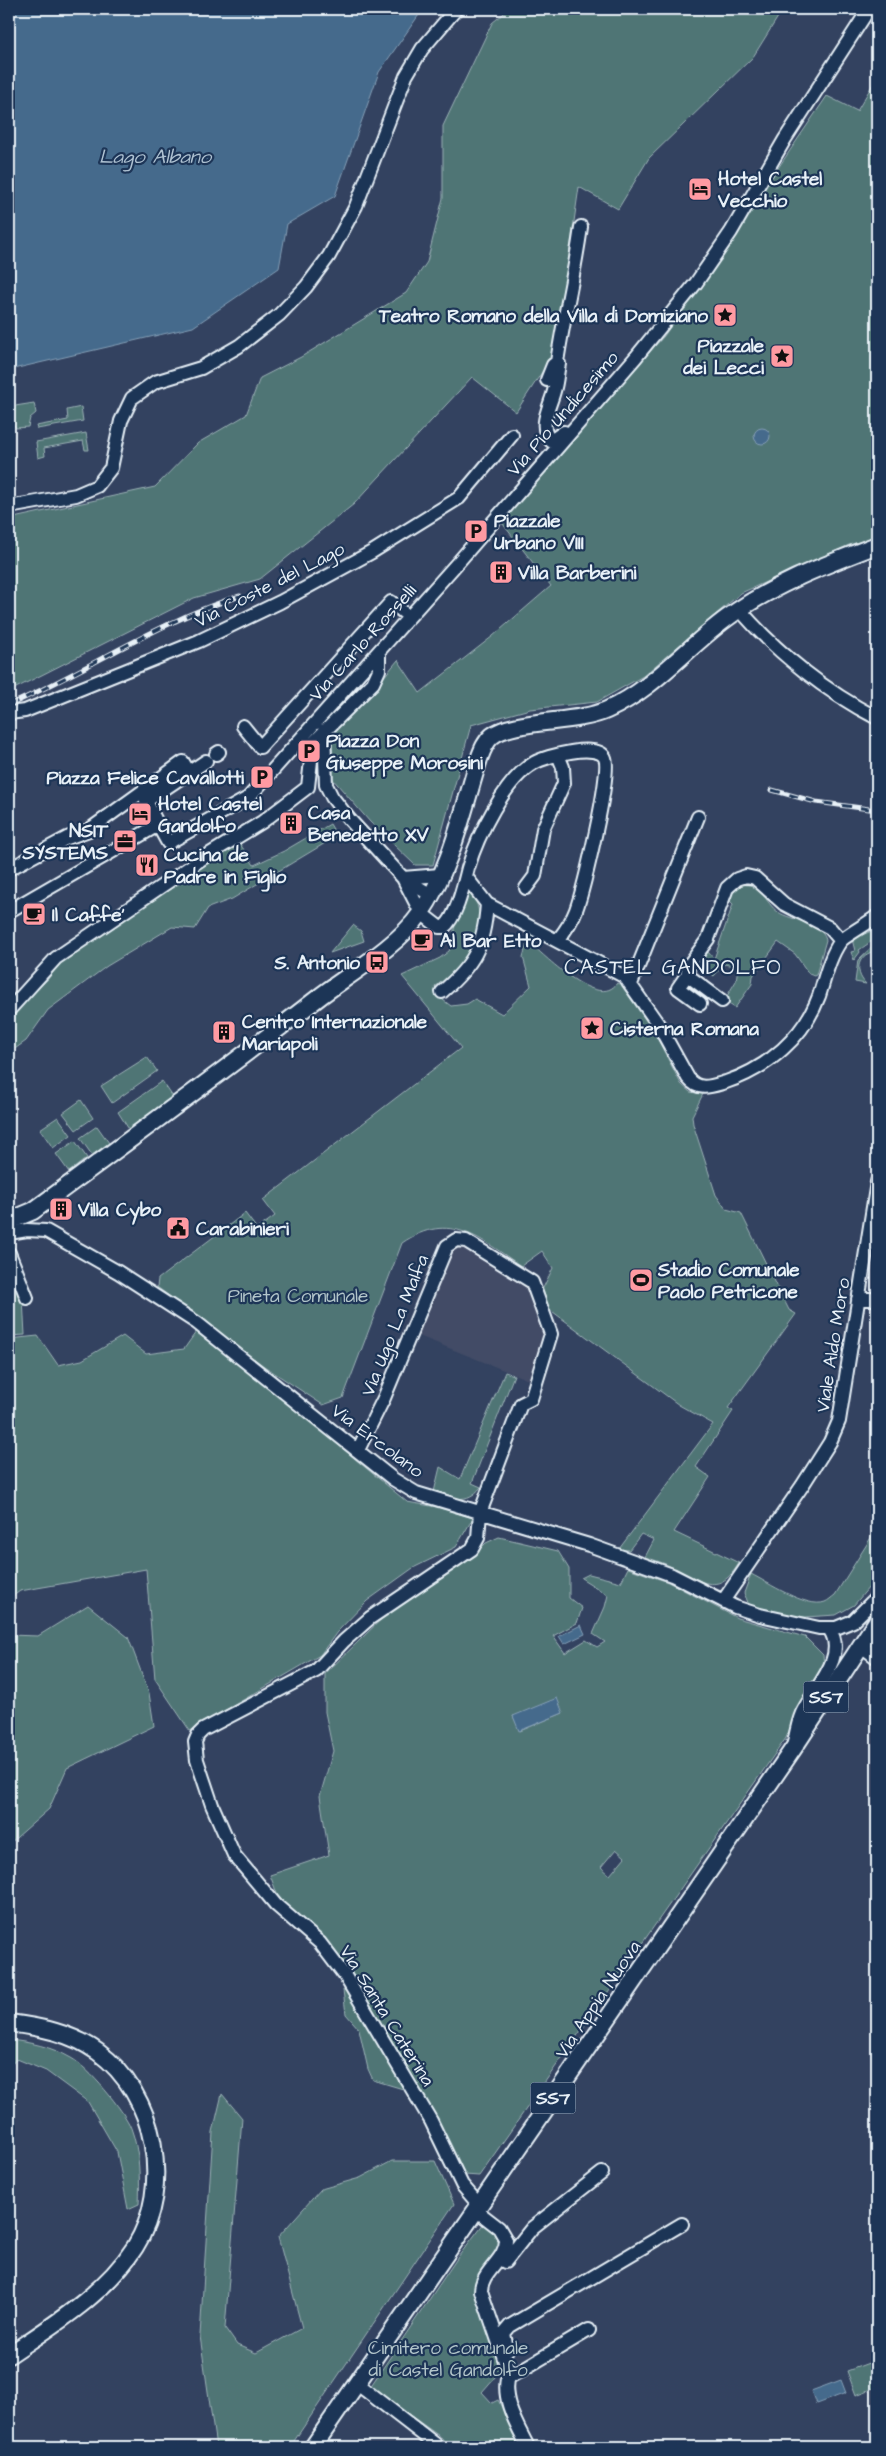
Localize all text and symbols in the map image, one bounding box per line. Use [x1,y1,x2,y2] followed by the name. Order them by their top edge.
[99,143,213,172] water label: Lago Albano
[717,166,822,215] place label: Hotel Castel Vecchio
[687,176,713,202] hotel icon: Hotel Castel Vecchio
[712,302,738,328] place icon: Teatro Romano della Villa di Domiziano
[378,303,708,330] place label: Teatro Romano della Villa di Domiziano
[682,333,765,382] place label: Piazzale dei Lecci
[769,343,795,369] place icon: Piazzale dei Lecci
[501,345,625,483] street label: Via Pio Undicesimo
[494,508,584,557] place label: Piazzale Urbano VIII
[463,518,489,544] parking icon: Piazzale Urbano VIII
[190,536,350,636] street label: Via Coste del Lago
[488,559,514,585] building icon: Villa Barberini
[517,560,637,587] place label: Villa Barberini
[303,578,423,708] street label: Via Carlo Rosselli
[326,728,483,777] place label: Piazza Don Giuseppe Morosini
[296,738,322,764] parking icon: Piazza Don Giuseppe Morosini
[249,764,275,790] parking icon: Piazza Felice Cavallotti
[47,765,244,792] place label: Piazza Felice Cavallotti
[158,791,262,840] place label: Hotel Castel Gandolfo
[308,800,429,849] place label: Casa Benedetto XV
[127,801,153,827] hotel icon: Hotel Castel Gandolfo
[278,810,304,836] building icon: Casa Benedetto XV
[21,818,109,867] place label: NSIT SYSTEMS
[112,828,138,854] office icon: NSIT SYSTEMS
[164,842,287,892] place label: Cucina de Padre in Figlio
[134,852,160,878] restaurant icon: Cucina de Padre in Figlio
[21,901,47,927] cafe icon: Il Caffe'
[52,902,125,929] place label: Il Caffe'
[409,927,435,953] cafe icon: Al Bar Etto
[440,928,542,955] place label: Al Bar Etto
[364,949,390,975] bus stop icon: S. Antonio
[273,950,360,977] place label: S. Antonio
[564,953,782,982] district label: CASTEL GANDOLFO
[242,1009,428,1058] place label: Centro Internazionale Mariapoli
[579,1015,605,1041] place icon: Cisterna Romana
[610,1016,759,1043] place label: Cisterna Romana
[211,1019,237,1045] building icon: Centro Internazionale Mariapoli
[48,1196,74,1222] building icon: Villa Cybo
[77,1197,162,1225] place label: Villa Cybo
[165,1215,191,1241] public building icon: Carabinieri
[196,1216,289,1243] place label: Carabinieri
[355,1250,437,1401] street label: Via Ugo La Malfa
[657,1257,800,1306] place label: Stadio Comunale Paolo Petricone
[628,1267,654,1293] sports icon: Stadio Comunale Paolo Petricone
[810,1276,858,1415] street label: Viale Aldo Moro
[228,1283,368,1310] park label: Pineta Comunale
[325,1398,429,1485] street label: Via Ercolano
[804,1681,848,1712] road number: SS7
[549,1935,648,2064] street label: Via Appia Nuova
[332,1940,441,2092] street label: Via Santa Caterina
[530,2082,576,2114] road number: SS7
[368,2335,528,2384] park label: Cimitero comunale di Castel Gandolfo

